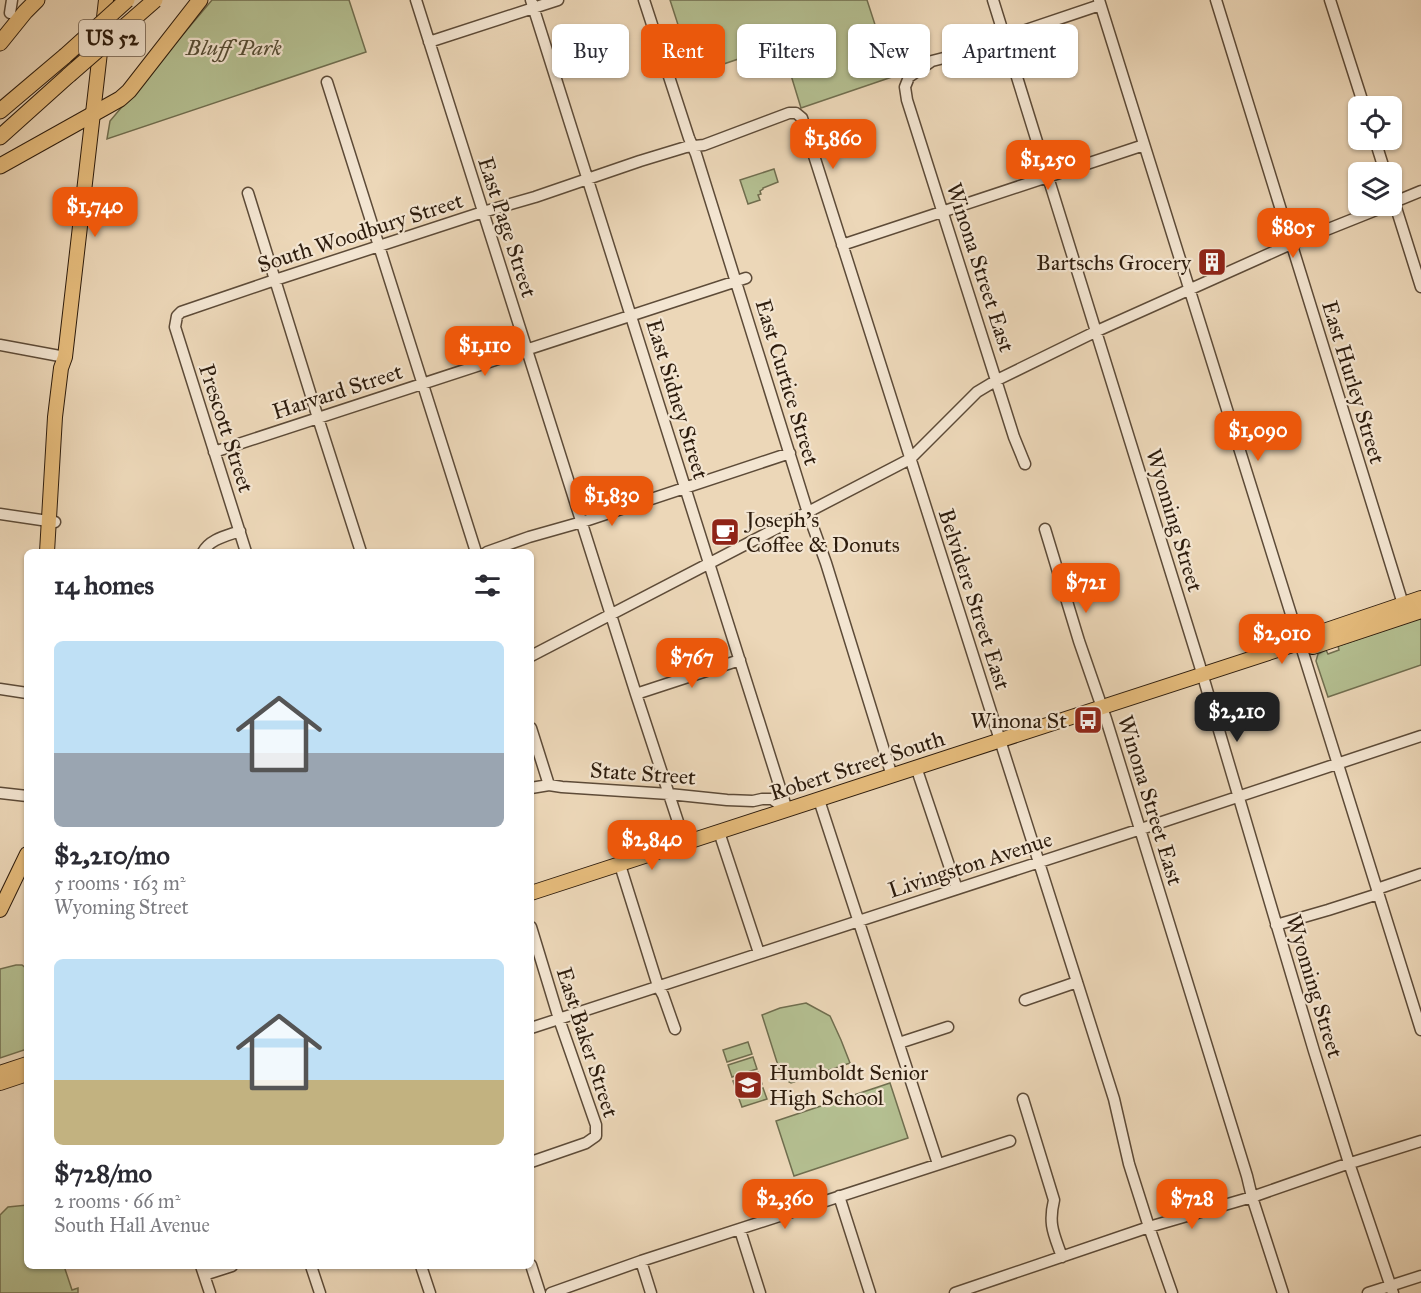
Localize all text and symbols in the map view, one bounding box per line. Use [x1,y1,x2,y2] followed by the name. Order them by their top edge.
[79,20,145,56] road number: US 52
[552,24,629,78] chip: Buy
[641,24,725,78] chip: Rent
[737,24,836,78] chip: Filters
[848,24,930,78] chip: New
[942,24,1078,78] chip: Apartment
[185,34,282,63] park label: Bluff Park
[1348,96,1402,216] map controls
[1348,96,1402,150] button: locate
[784,119,882,170] pin: $1,860
[804,126,862,150] text: $1,860
[999,140,1097,191] pin: $1,250
[1020,147,1076,171] text: $1,250
[472,154,543,301] street label: East Page Street
[1348,162,1402,216] button: layers
[940,179,1021,355] street label: Winona Street East
[254,186,466,278] street label: South Woodbury Street
[46,187,144,238] pin: $1,740
[67,194,123,218] text: $1,740
[1257,208,1329,259] pin: $805
[1271,215,1315,239] text: $805
[1196,246,1228,278] building icon: Bartschs Grocery
[1036,249,1192,276] place label: Bartschs Grocery
[749,296,826,469] street label: East Curtice Street
[1316,297,1391,467] street label: East Hurley Street
[640,316,715,483] street label: East Sidney Street
[436,326,534,377] pin: $1,110
[459,333,511,357] text: $1,110
[269,358,406,425] street label: Harvard Street
[193,361,260,496] street label: Prescott Street
[1209,411,1307,462] pin: $1,090
[1228,418,1288,442] text: $1,090
[1140,445,1209,595] street label: Wyoming Street
[563,476,661,527] pin: $1,830
[584,483,640,507] text: $1,830
[933,505,1017,693] street label: Belvidere Street East
[744,506,900,558] place label: Joseph's Coffee & Donuts
[709,516,741,548] cafe icon: Joseph's Coffee & Donuts
[1050,563,1122,614] pin: $721
[54,569,154,601] text: 14 homes
[471,569,504,602] icon: filters
[1066,570,1106,594] text: $721
[1233,614,1331,665] pin: $2,010
[1253,621,1311,645] text: $2,010
[656,638,728,689] pin: $767
[670,645,714,669] text: $767
[225,680,333,788] icon: home
[1188,692,1286,743] pin: $2,210
[1209,699,1265,723] text: $2,210
[1072,704,1104,736] bus stop icon: Winona St
[971,707,1067,734] place label: Winona St
[1112,712,1189,889] street label: Winona Street East
[766,724,948,806] street label: Robert Street South
[589,756,697,791] street label: State Street
[603,820,701,871] pin: $2,840
[885,825,1055,904] street label: Livingston Avenue
[622,827,682,851] text: $2,840
[54,839,170,871] text: $2,210/mo
[54,871,186,895] text: 5 rooms · 163 m²
[54,895,189,919] text: Wyoming Street
[1280,911,1349,1061] street label: Wyoming Street
[551,964,625,1121] street label: East Baker Street
[225,998,333,1106] icon: home
[769,1059,929,1111] place label: Humboldt Senior High School
[732,1069,764,1101] school or university icon: Humboldt Senior High School
[54,1157,152,1189] text: $728/mo
[736,1179,834,1230] pin: $2,360
[1156,1179,1228,1230] pin: $728
[756,1186,814,1210] text: $2,360
[1170,1186,1214,1210] text: $728
[54,1189,180,1213] text: 2 rooms · 66 m²
[54,1213,210,1237] text: South Hall Avenue

